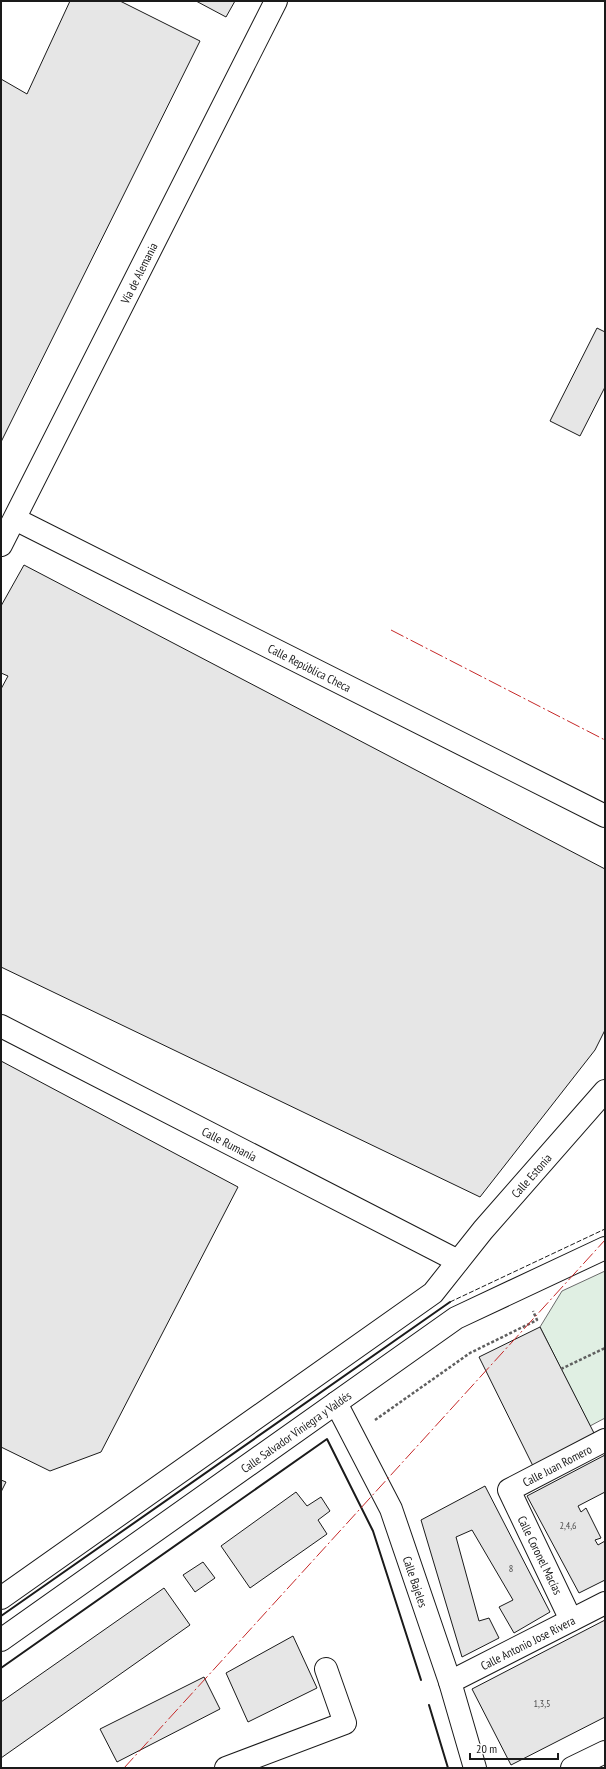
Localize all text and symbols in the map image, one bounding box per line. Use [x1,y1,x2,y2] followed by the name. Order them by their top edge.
[117,240,160,307] street label: Vía de Alemania
[266,640,354,695] street label: Calle República Checa
[200,1123,260,1164] street label: Calle Rumanía
[508,1150,554,1200] street label: Calle Estonia
[238,1387,354,1476] street label: Calle Salvador Viniegra y Valdés
[520,1441,594,1489] street label: Calle Juan Romero
[514,1513,566,1597] street label: Calle Coronel Macías
[559,1519,577,1532] house number: 2,4,6
[400,1554,431,1609] street label: Calle Bajeles
[509,1562,513,1575] house number: 8
[478,1612,577,1673] street label: Calle Antonio Jose Rivera
[533,1697,551,1710] house number: 1,3,5
[470,1735,558,1761] scale bar
[476,1741,497,1756] text: 20 m

